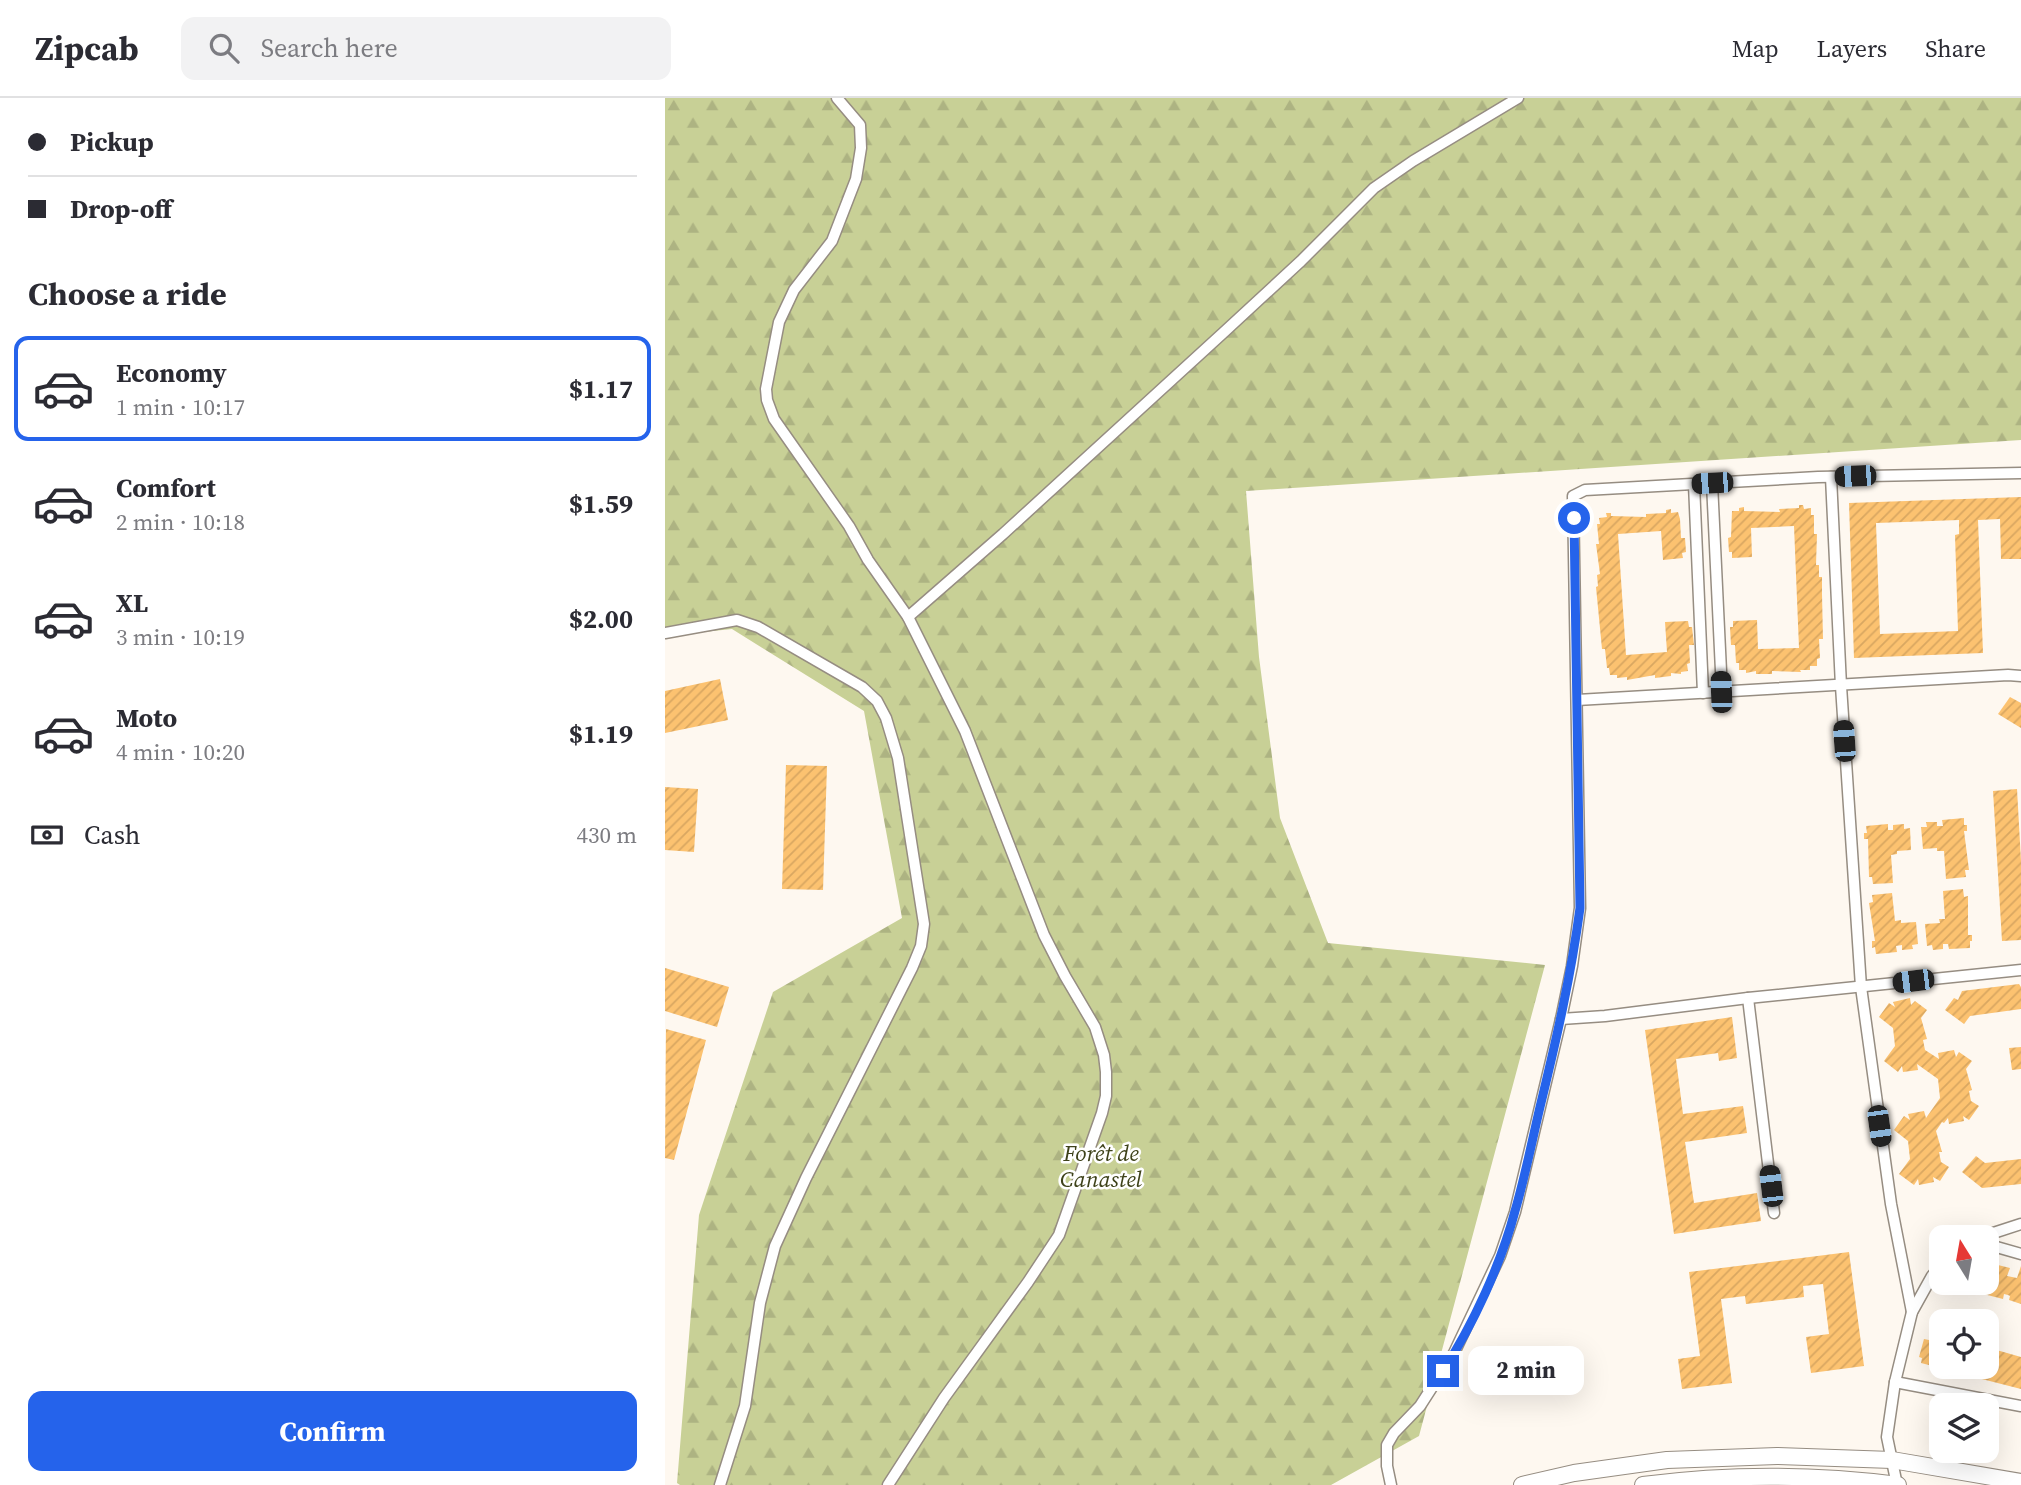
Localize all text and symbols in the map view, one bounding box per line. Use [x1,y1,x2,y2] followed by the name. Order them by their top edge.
[181,17,671,80] search box
[35,26,139,71] text: Zipcab
[205,29,243,67] icon: search
[261,30,398,66] text: Search here
[1732,32,1779,65] text: Map
[1817,32,1887,65] text: Layers
[1925,32,1986,65] text: Share
[70,124,154,160] text: Pickup
[70,191,172,227] text: Drop-off
[28,272,227,316] text: Choose a ride
[116,355,227,391] text: Economy
[32,357,95,420] icon: car
[569,371,633,407] text: $1.17
[116,391,245,423] text: 1 min · 10:17
[1834,465,1877,487] car
[116,470,216,506] text: Comfort
[1691,471,1734,495] car
[32,472,95,535] icon: car
[569,486,633,522] text: $1.59
[1558,502,1590,534] route start
[116,506,245,538] text: 2 min · 10:18
[116,585,148,621] text: XL
[32,587,95,650] icon: car
[569,601,633,637] text: $2.00
[116,621,245,653] text: 3 min · 10:19
[1710,671,1733,713] car
[116,700,177,736] text: Moto
[32,702,95,765] icon: car
[569,716,633,752] text: $1.19
[1833,719,1856,763] car
[116,736,245,768] text: 4 min · 10:20
[28,816,66,854] icon: cash
[84,817,140,853] text: Cash
[576,819,637,851] text: 430 m
[1891,968,1936,994] car
[1866,1104,1893,1148] car
[1060,1137,1143,1195] park label: Forêt de Canastel
[1759,1164,1784,1208] car
[1929,1225,1999,1295] north arrow
[1929,1225,1999,1463] map controls
[1929,1309,1999,1379] button: locate
[1467,1346,1583,1396] callout: 2 min
[1496,1354,1556,1386] text: 2 min
[1427,1355,1459,1387] route end
[28,1391,637,1471] button: Confirm
[1929,1393,1999,1463] button: layers

